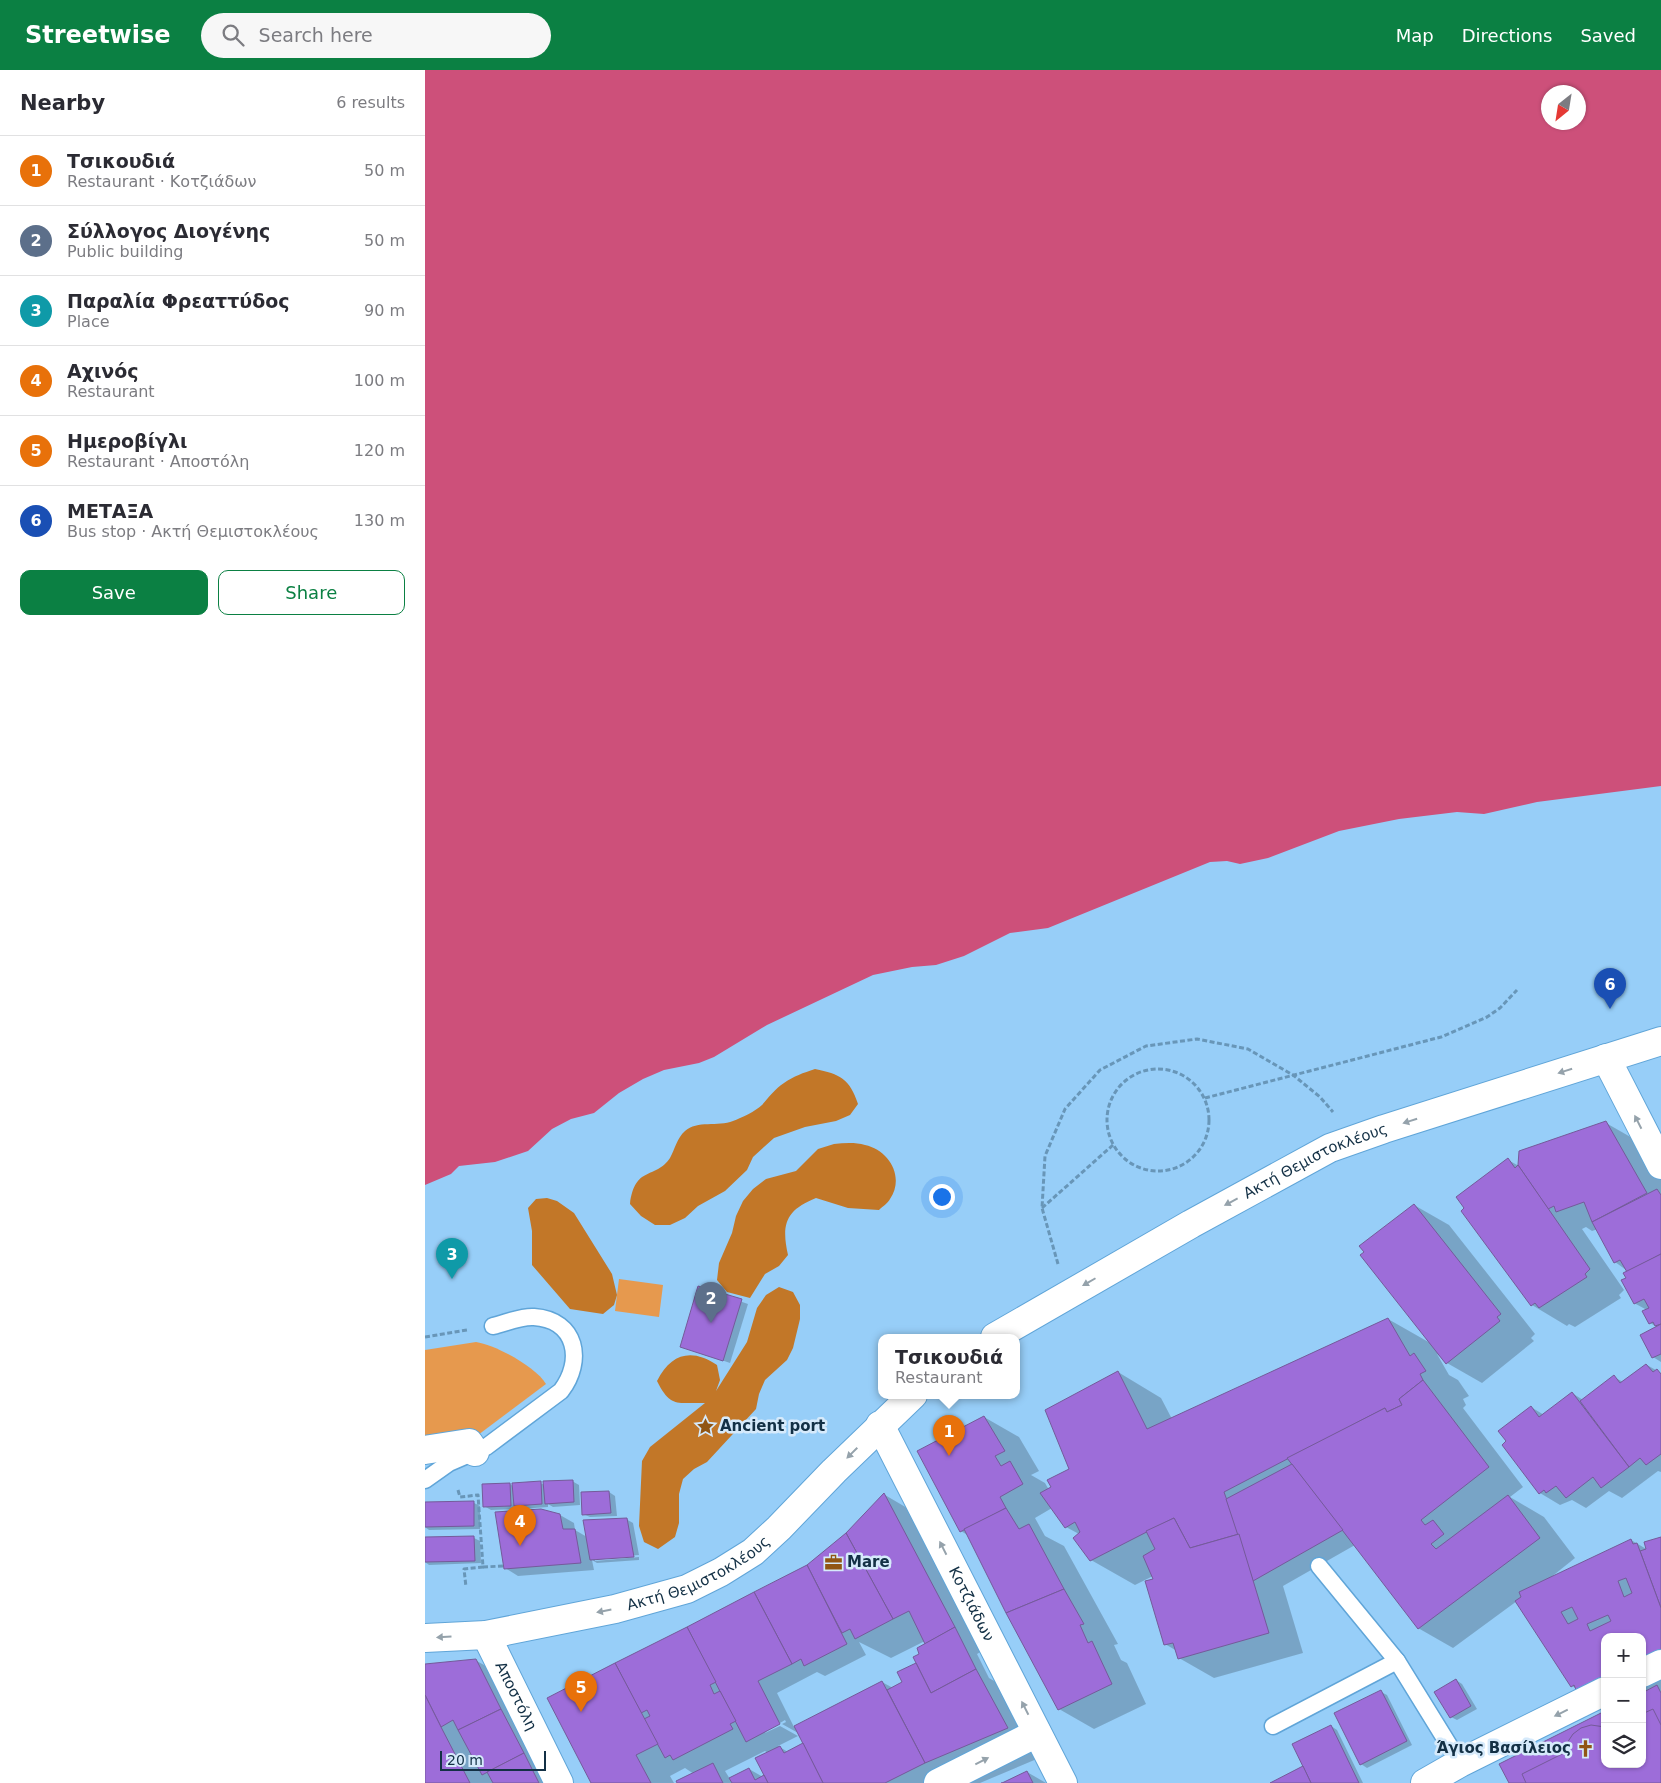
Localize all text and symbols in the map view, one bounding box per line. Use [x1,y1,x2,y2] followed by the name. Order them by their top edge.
[201,13,551,58] search box
[25,21,171,49] text: Streetwise
[219,21,247,49] icon: search
[259,24,373,46] text: Search here
[1396,25,1434,46] text: Map
[1462,25,1552,46] text: Directions
[1580,25,1636,46] text: Saved
[1541,85,1586,130] north arrow
[20,91,105,115] text: Nearby
[336,93,405,112] text: 6 results
[67,150,175,172] text: Τσικουδιά
[30,161,42,180] text: 1
[364,161,405,180] text: 50 m
[67,172,257,191] text: Restaurant · Κοτζιάδων
[67,220,270,242] text: Σύλλογος Διογένης
[30,231,42,250] text: 2
[364,231,405,250] text: 50 m
[67,242,184,261] text: Public building
[67,290,290,312] text: Παραλία Φρεαττύδος
[30,301,42,320] text: 3
[364,301,405,320] text: 90 m
[67,312,110,331] text: Place
[67,360,139,382] text: Αχινός
[30,371,42,390] text: 4
[354,371,405,390] text: 100 m
[67,382,155,401] text: Restaurant
[67,430,188,452] text: Ημεροβίγλι
[30,441,42,460] text: 5
[354,441,405,460] text: 120 m
[67,452,249,471] text: Restaurant · Αποστόλη
[67,500,153,522] text: ΜΕΤΑΞΑ
[30,511,42,530] text: 6
[354,511,405,530] text: 130 m
[67,522,319,541] text: Bus stop · Ακτή Θεμιστοκλέους
[20,570,208,615] button: Save
[218,570,405,615] button: Share
[1594,968,1626,1009] pin: 6
[1557,1068,1572,1075] one-way arrow
[1634,1114,1642,1129] one-way arrow
[1402,1117,1417,1125] one-way arrow
[1240,1120,1390,1203] street label: Ακτή Θεμιστοκλέους
[929,1184,955,1210] your location
[1224,1198,1237,1207] one-way arrow
[436,1238,468,1279] pin: 3
[1082,1278,1096,1286] one-way arrow
[695,1282,727,1323] pin: 2
[878,1334,1020,1399] popup
[895,1346,1003,1368] text: Τσικουδιά
[895,1368,983,1387] text: Restaurant
[933,1415,965,1456] pin: 1
[696,1416,716,1436] place icon: Ancient port
[720,1417,825,1435] place label: Ancient port
[847,1446,859,1458] one-way arrow
[504,1505,536,1546] pin: 4
[625,1532,773,1614] street label: Ακτή Θεμιστοκλέους
[939,1541,947,1555] one-way arrow
[823,1552,843,1572] office icon: Mare
[847,1553,890,1571] place label: Mare
[945,1564,998,1644] street label: Κοτζιάδων
[596,1607,611,1615] one-way arrow
[1601,1633,1646,1768] map controls
[1601,1633,1646,1678] button: +
[435,1634,451,1642] one-way arrow
[492,1659,541,1733] street label: Αποστόλη
[565,1671,597,1712] pin: 5
[1601,1678,1646,1723] button: −
[1021,1701,1029,1716] one-way arrow
[1554,1709,1568,1717] one-way arrow
[1601,1723,1646,1768] button: layers
[1575,1738,1595,1758] church icon: Άγιος Βασίλειος
[1436,1739,1571,1757] place label: Άγιος Βασίλειος
[440,1748,546,1771] scale bar
[447,1752,483,1768] text: 20 m
[975,1757,989,1765] one-way arrow

